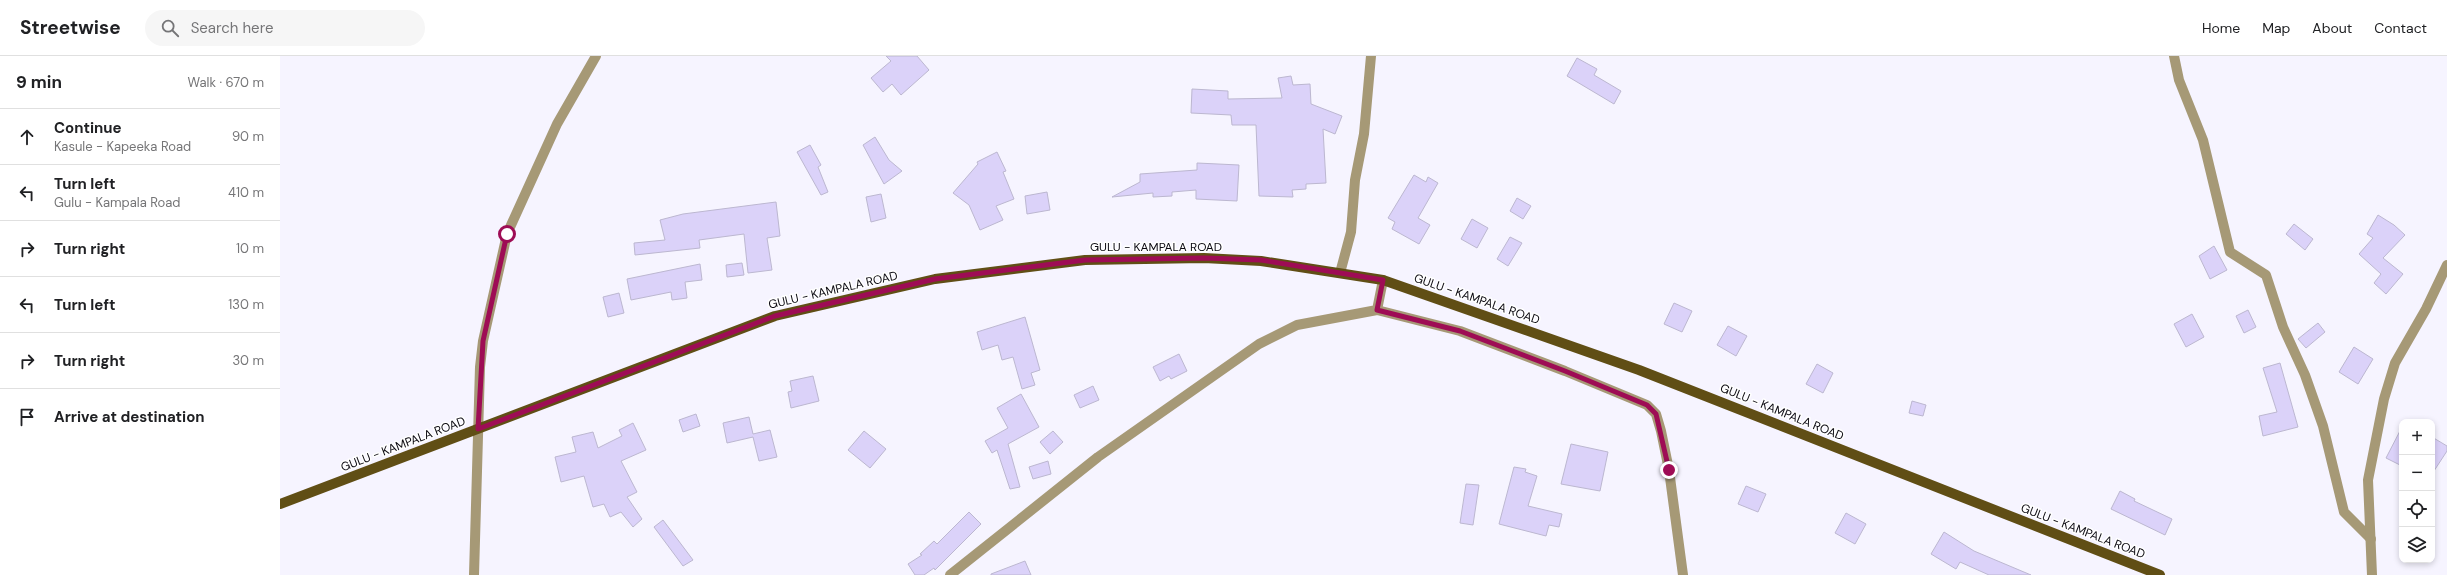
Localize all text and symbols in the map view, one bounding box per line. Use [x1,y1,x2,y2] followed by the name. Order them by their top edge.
[145,10,425,46] search box
[20,15,121,40] text: Streetwise
[159,17,181,39] icon: search
[191,18,273,38] text: Search here
[2202,19,2240,37] text: Home
[2262,19,2290,37] text: Map
[2312,19,2352,37] text: About
[2374,19,2427,37] text: Contact
[16,71,62,93] text: 9 min
[188,74,264,91] text: Walk · 670 m
[54,118,122,138] text: Continue
[16,126,38,148] icon: ahead
[232,128,264,145] text: 90 m
[54,138,191,155] text: Kasule - Kapeeka Road
[54,174,115,194] text: Turn left
[16,182,38,204] icon: left
[228,184,264,201] text: 410 m
[54,194,180,211] text: Gulu - Kampala Road
[498,225,516,243] route start
[16,238,38,260] icon: right
[54,239,125,259] text: Turn right
[1090,239,1222,255] street label: GULU - KAMPALA ROAD
[236,240,264,257] text: 10 m
[767,267,899,313] street label: GULU - KAMPALA ROAD
[1412,270,1542,328] street label: GULU - KAMPALA ROAD
[16,294,38,316] icon: left
[54,295,115,315] text: Turn left
[228,296,264,313] text: 130 m
[16,350,38,372] icon: right
[54,351,125,371] text: Turn right
[232,352,264,369] text: 30 m
[1718,380,1846,444] street label: GULU - KAMPALA ROAD
[16,406,38,428] icon: arrive
[54,407,205,427] text: Arrive at destination
[338,413,468,475] street label: GULU - KAMPALA ROAD
[2399,419,2435,563] map controls
[2399,419,2435,455] button: +
[2399,455,2435,491] button: −
[1660,461,1678,479] route end
[2399,491,2435,527] button: locate
[2018,500,2148,562] street label: GULU - KAMPALA ROAD
[2399,527,2435,563] button: layers

